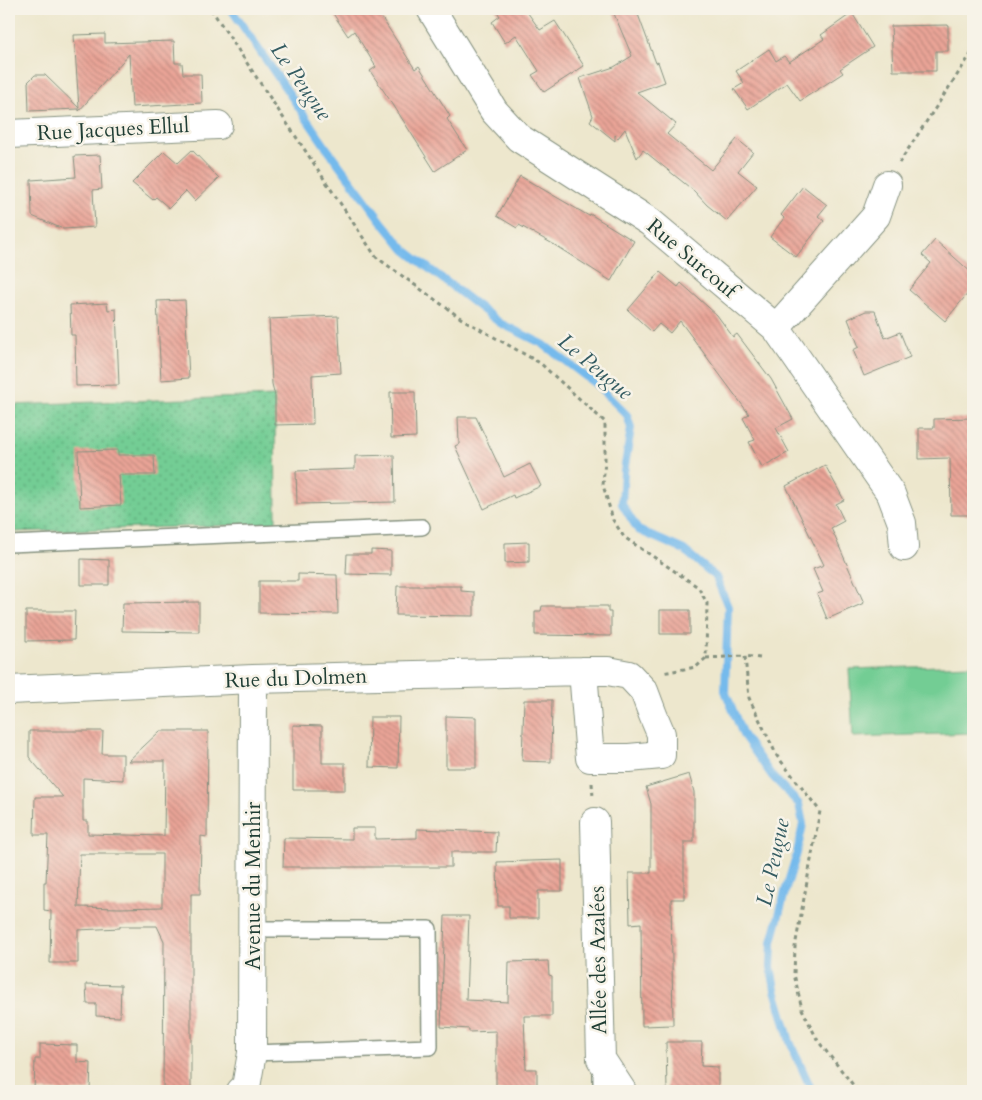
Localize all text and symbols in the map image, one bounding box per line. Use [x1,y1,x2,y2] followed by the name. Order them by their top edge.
[263,37,339,127] water label: Le Peugue
[36,111,190,148] street label: Rue Jacques Ellul
[640,212,746,307] street label: Rue Surcouf
[552,327,639,407] water label: Le Peugue
[224,662,368,695] street label: Rue du Dolmen
[239,801,268,970] street label: Avenue du Menhir
[749,815,797,909] water label: Le Peugue
[583,885,614,1035] street label: Allée des Azalées

